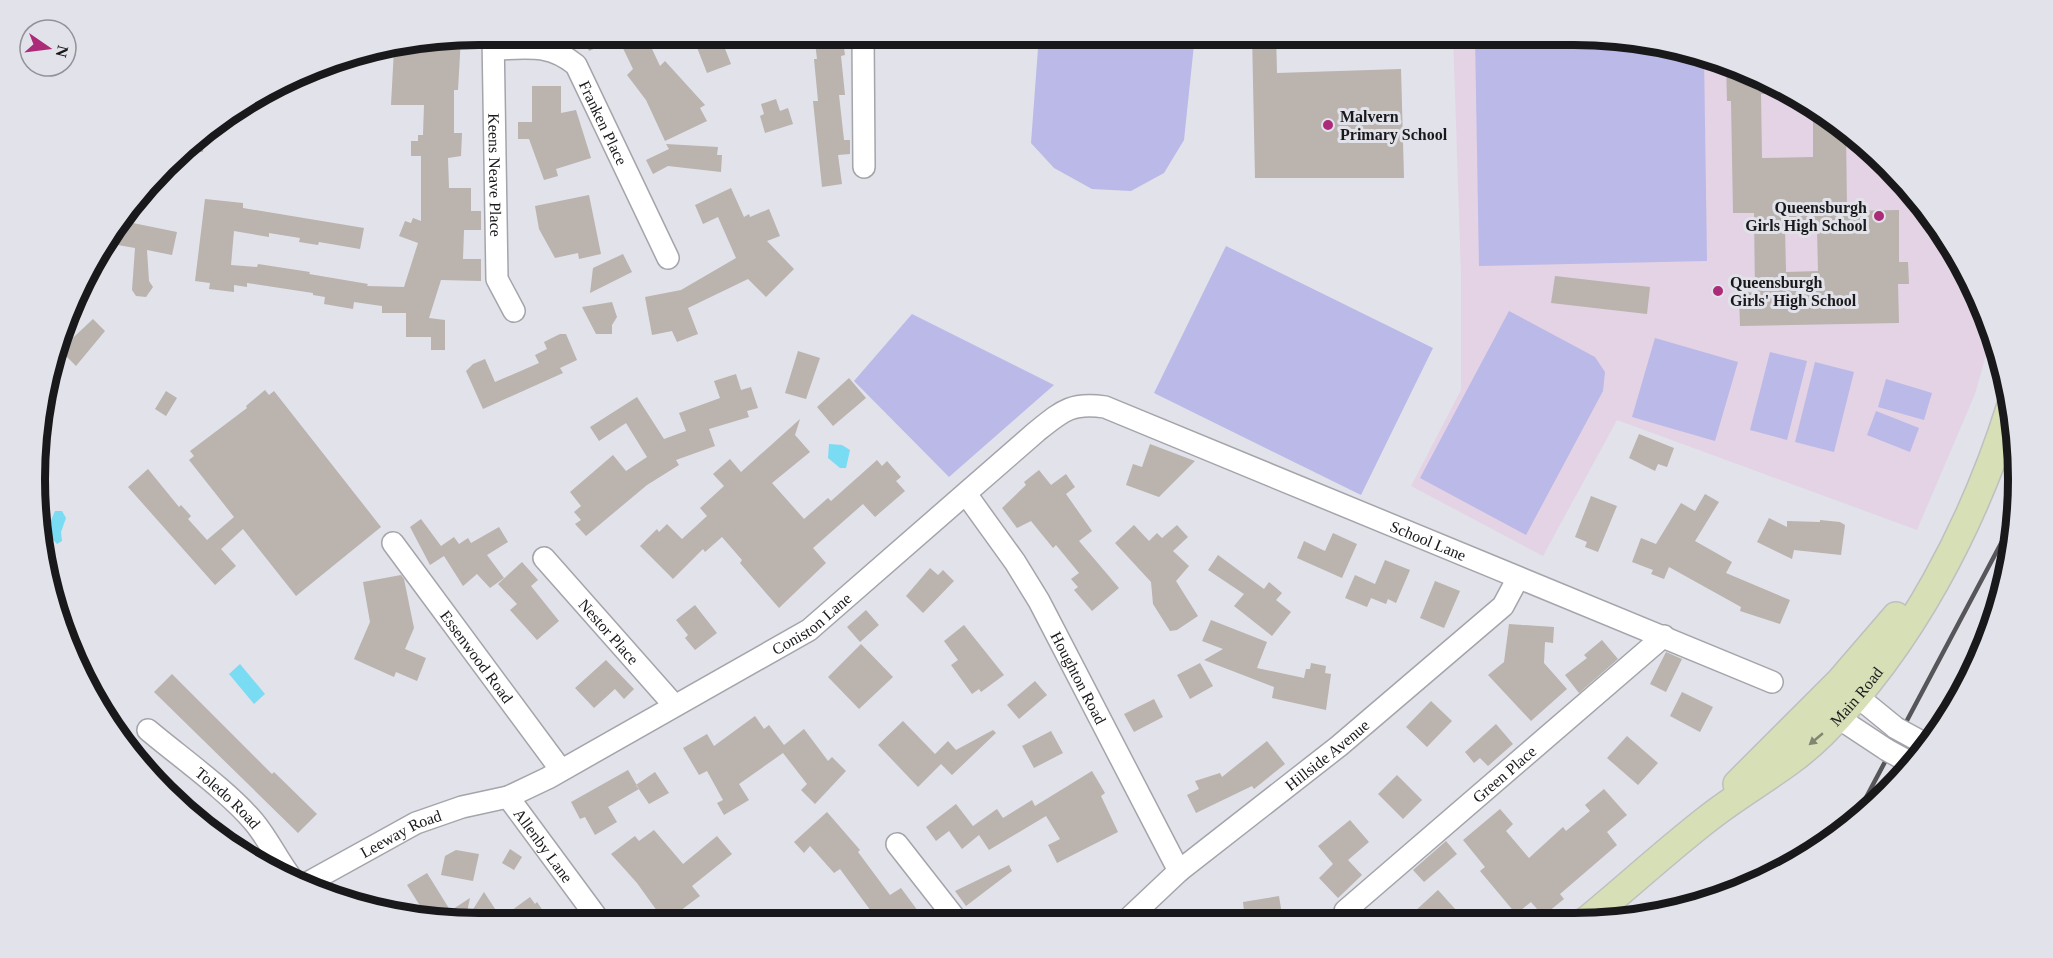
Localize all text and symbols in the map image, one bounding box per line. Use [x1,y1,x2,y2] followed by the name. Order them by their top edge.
[18,18,78,78] north arrow
[52,44,72,60] text: N
[576,78,631,167] street label: Franken Place
[1340,108,1448,144] place label: Malvern Primary School
[486,113,505,237] street label: Keens Neave Place
[1321,118,1335,132] marker: Malvern Primary School
[1745,199,1868,235] place label: Queensburgh Girls High School
[1872,209,1886,223] marker: Queensburgh Girls High School
[1730,274,1857,310] place label: Queensburgh Girls' High School
[1711,284,1725,298] marker: Queensburgh Girls' High School
[1388,517,1469,563] street label: School Lane
[769,589,854,658] street label: Coniston Lane
[576,595,642,668] street label: Nestor Place
[437,607,517,706] street label: Essenwood Road
[1048,629,1110,727] street label: Houghton Road
[1826,664,1886,729] street label: Main Road
[1282,716,1372,793] street label: Hillside Avenue
[1808,732,1824,745] one-way arrow
[1469,742,1539,806] street label: Green Place
[192,764,264,832] street label: Toledo Road
[511,805,576,886] street label: Allenby Lane
[357,806,443,861] street label: Leeway Road

